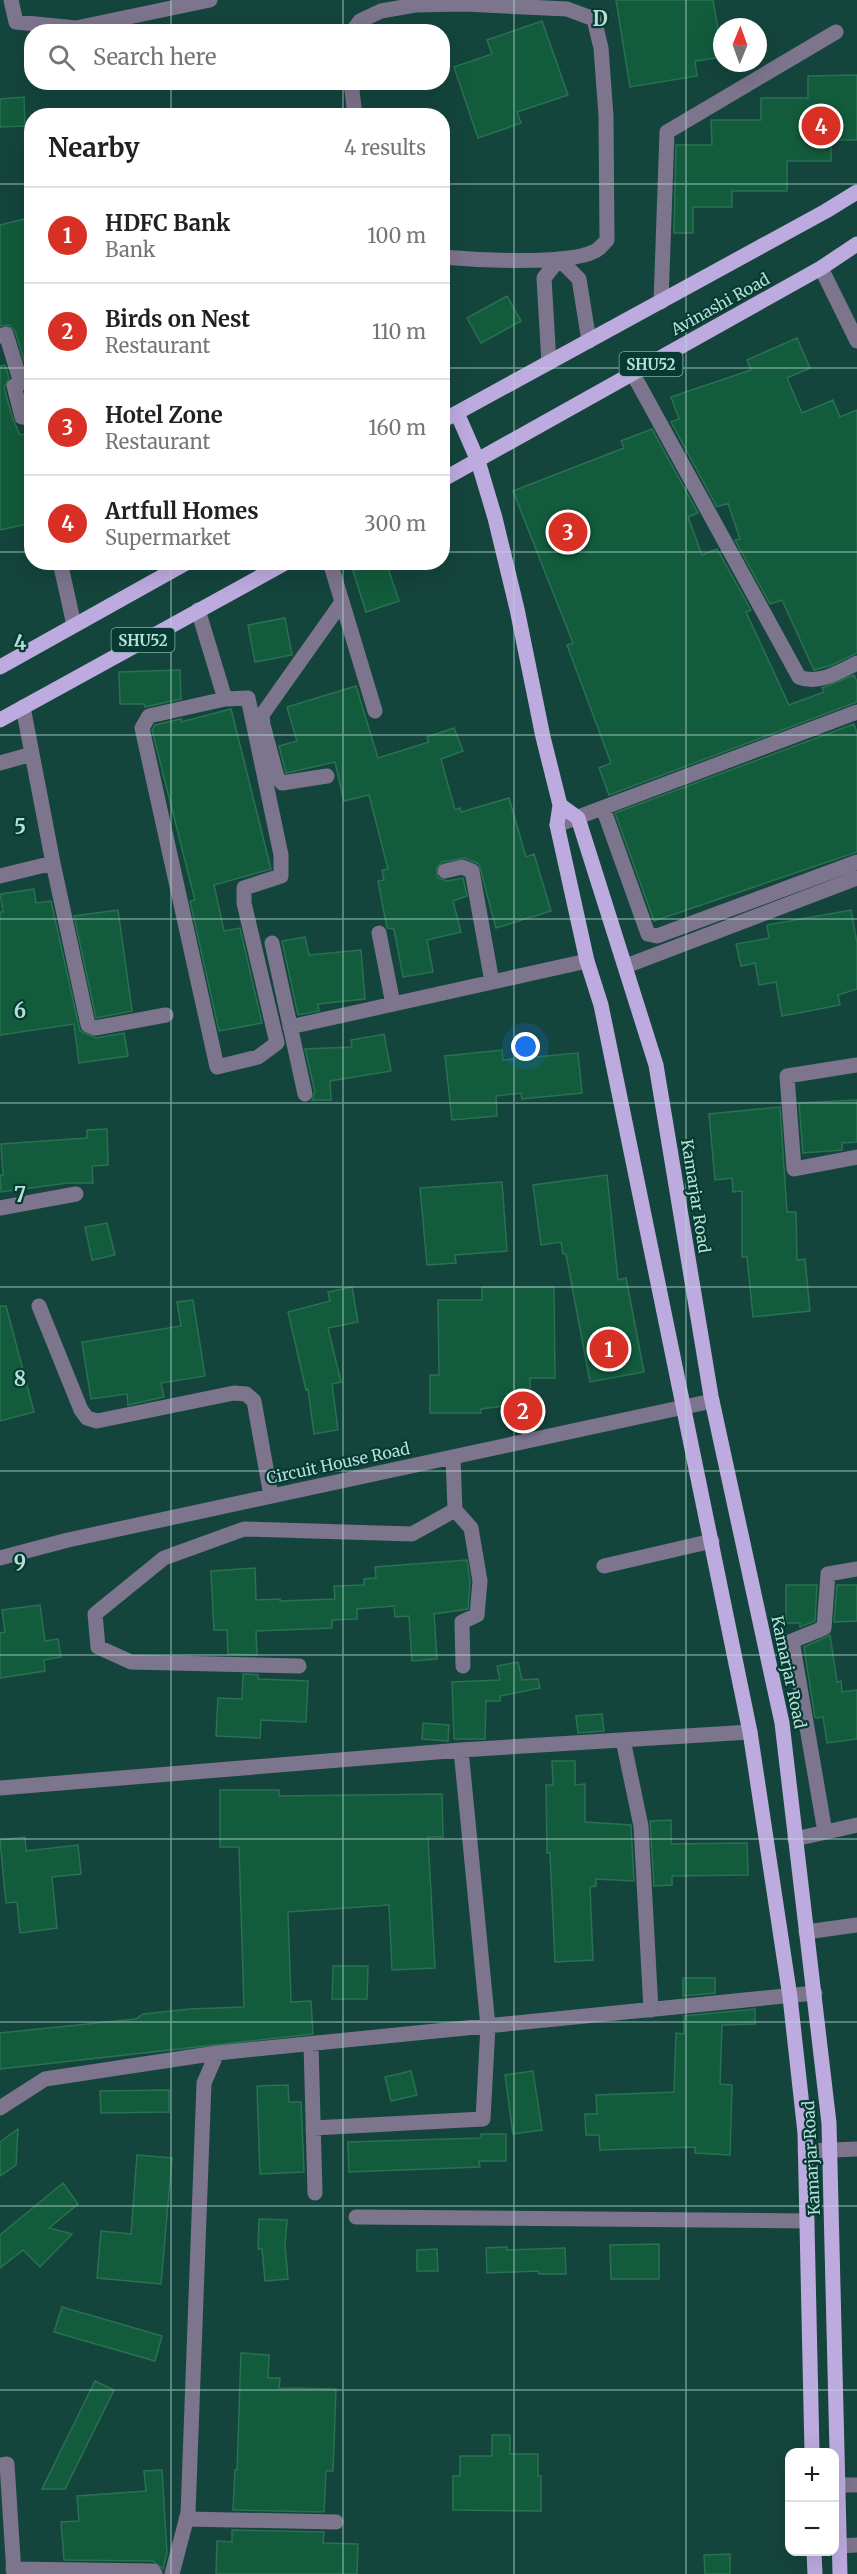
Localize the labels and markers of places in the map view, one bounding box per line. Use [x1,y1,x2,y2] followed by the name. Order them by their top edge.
[802,104,840,148] pin: 4
[548,510,588,554] pin: 3
[590,1326,628,1372] pin: 1
[504,1388,542,1434] pin: 2

